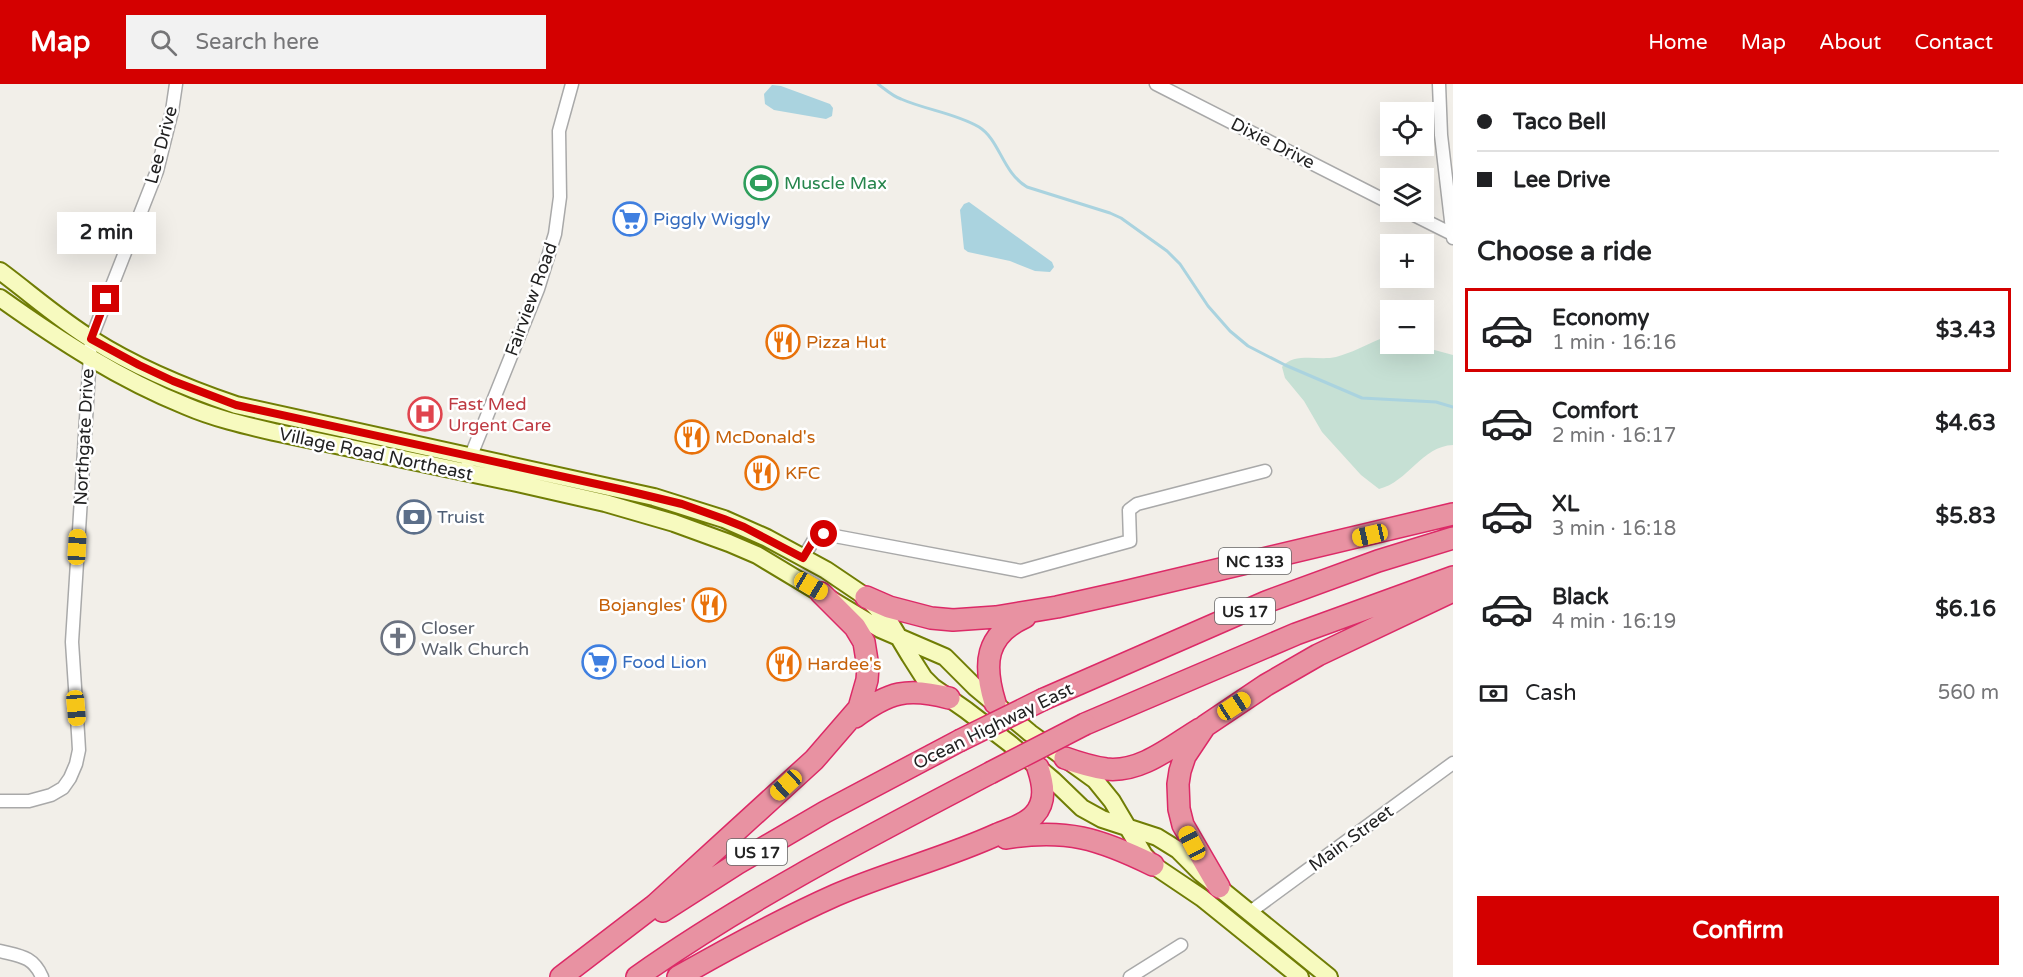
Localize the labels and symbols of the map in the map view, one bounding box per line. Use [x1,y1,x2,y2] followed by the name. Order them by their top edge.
[140,104,182,186] street label: Lee Drive
[1227,112,1319,174] street label: Dixie Drive
[743,165,779,201] sports icon: Muscle Max
[784,172,887,194] place label: Muscle Max
[612,201,648,237] supermarket icon: Piggly Wiggly
[653,208,771,230] place label: Piggly Wiggly
[57,212,156,254] callout: 2 min
[500,239,562,359] street label: Fairview Road
[92,285,119,312] route end
[765,324,801,360] restaurant icon: Pizza Hut
[806,331,886,353] place label: Pizza Hut
[69,368,99,506] street label: Northgate Drive
[448,393,551,436] place label: Fast Med Urgent Care
[407,396,443,432] hospital icon: Fast Med Urgent Care
[674,419,710,455] restaurant icon: McDonald's
[277,423,475,485] street label: Village Road Northeast
[715,426,815,448] place label: McDonald's
[744,455,780,491] restaurant icon: KFC
[785,462,820,484] place label: KFC
[396,499,432,535] bank icon: Truist
[437,506,485,528] place label: Truist
[810,520,837,547] route start
[1350,522,1390,548] car
[67,529,87,565] car
[1219,548,1291,574] road number: NC 133
[791,569,831,603] car
[691,587,727,623] restaurant icon: Bojangles'
[598,594,686,616] place label: Bojangles'
[1215,598,1275,624] road number: US 17
[421,617,529,660] place label: Closer Walk Church
[380,620,416,656] church icon: Closer Walk Church
[581,644,617,680] supermarket icon: Food Lion
[766,646,802,682] restaurant icon: Hardee's
[622,651,707,673] place label: Food Lion
[807,653,882,675] place label: Hardee's
[909,678,1077,774] street label: Ocean Highway East
[65,689,87,727] car
[1214,689,1254,723] car
[767,766,805,804] car
[1304,800,1398,876] street label: Main Street
[1176,823,1208,863] car
[727,839,787,865] road number: US 17

